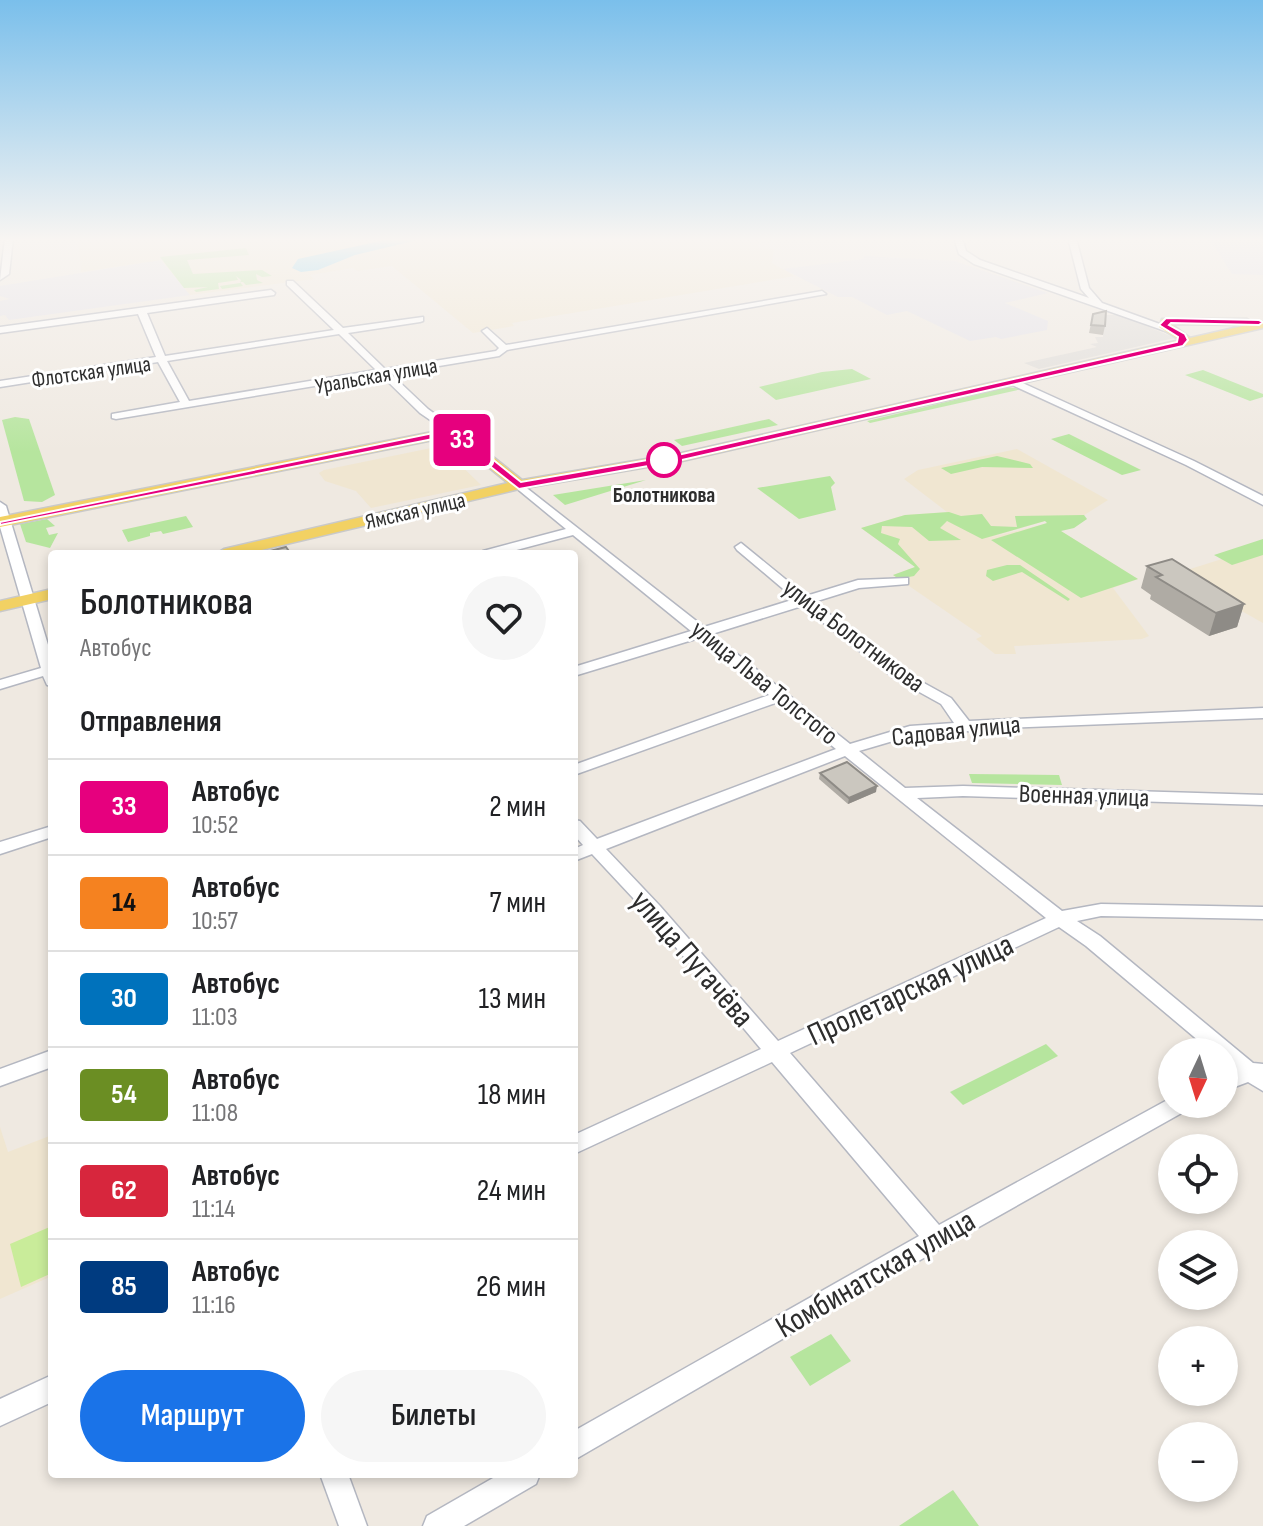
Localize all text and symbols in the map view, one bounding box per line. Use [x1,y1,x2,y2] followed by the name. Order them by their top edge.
[30,351,153,394] street label: Флотская улица
[313,352,440,401] street label: Уральская улица
[426,414,498,466] line badge: 33
[449,423,475,456] text: 33
[647,443,681,477] marker: Болотникова
[613,482,715,509] place label: Болотникова
[363,487,468,536] street label: Ямская улица
[776,573,930,700] street label: улица Болотникова
[462,576,546,660] button: heart
[80,580,253,625] text: Болотникова
[684,614,844,752] street label: улица Льва Толстого
[80,633,152,664] text: Автобус
[80,704,222,740] text: Отправления
[890,709,1022,754] street label: Садовая улица
[192,774,280,810] text: Автобус
[1018,779,1150,814] street label: Военная улица
[489,789,546,825] text: 2 мин
[111,790,137,823] text: 33
[192,810,238,841] text: 10:52
[192,870,280,906] text: Автобус
[622,882,762,1036] street label: улица Пугачёва
[490,885,546,921] text: 7 мин
[112,886,136,919] text: 14
[192,906,238,937] text: 10:57
[801,926,1020,1055] street label: Пролетарская улица
[192,966,280,1002] text: Автобус
[478,981,546,1017] text: 13 мин
[111,982,137,1015] text: 30
[192,1002,238,1033] text: 11:03
[1158,1038,1238,1118] north arrow
[1158,1038,1238,1502] map controls
[192,1062,280,1098] text: Автобус
[478,1077,546,1113] text: 18 мин
[111,1078,137,1111] text: 54
[192,1098,238,1129] text: 11:08
[1158,1134,1238,1214] button: locate
[192,1158,280,1194] text: Автобус
[477,1173,546,1209] text: 24 мин
[111,1174,137,1207] text: 62
[192,1194,235,1225] text: 11:14
[769,1201,983,1347] street label: Комбинатская улица
[1158,1230,1238,1310] button: layers
[192,1254,280,1290] text: Автобус
[476,1269,546,1305] text: 26 мин
[111,1270,137,1303] text: 85
[192,1290,236,1321] text: 11:16
[1158,1326,1238,1406] button: +
[80,1370,305,1462] button: Маршрут
[321,1370,546,1462] button: Билеты
[1158,1422,1238,1502] button: −

